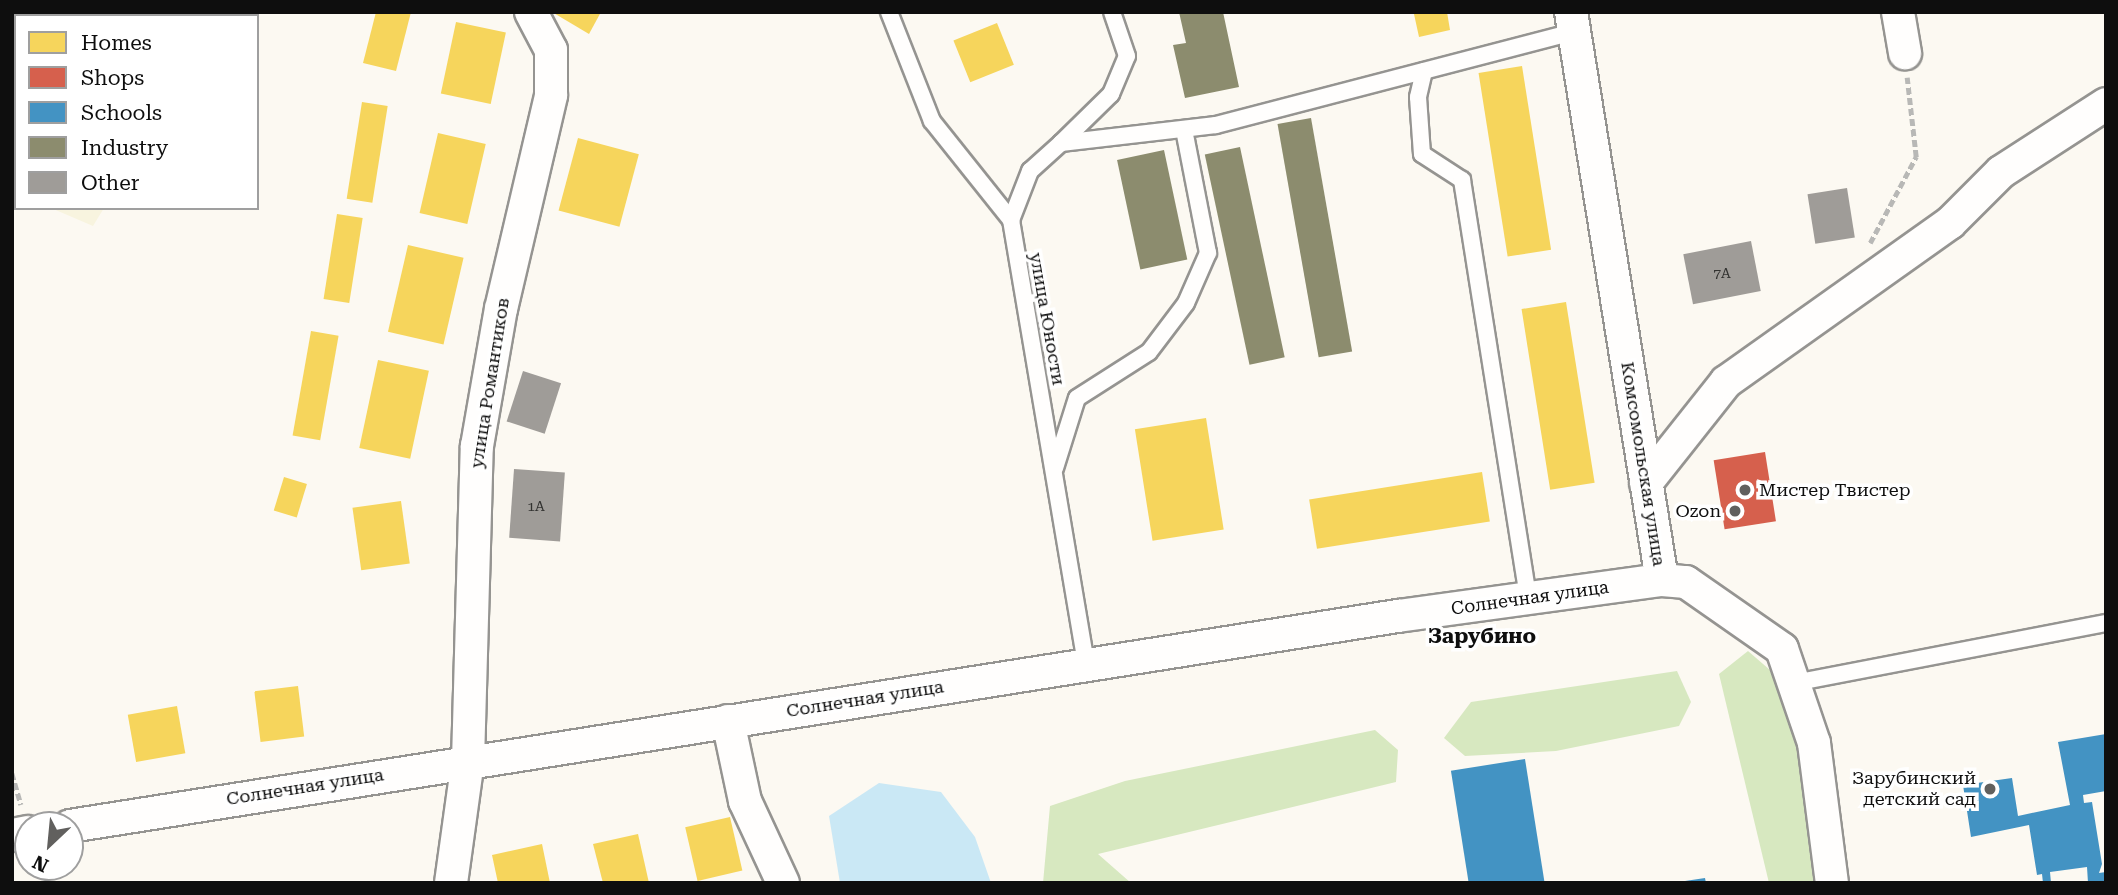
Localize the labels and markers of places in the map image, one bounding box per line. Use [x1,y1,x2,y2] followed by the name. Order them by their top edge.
[1759,479,1911,501] place label: Мистер Твистер
[1737,482,1753,498] marker: Мистер Твистер
[1676,500,1721,522] place label: Ozon
[1727,503,1743,519] marker: Ozon
[1852,768,1976,810] place label: Зарубинский детский сад
[1982,781,1998,797] marker: Зарубинский детский сад

